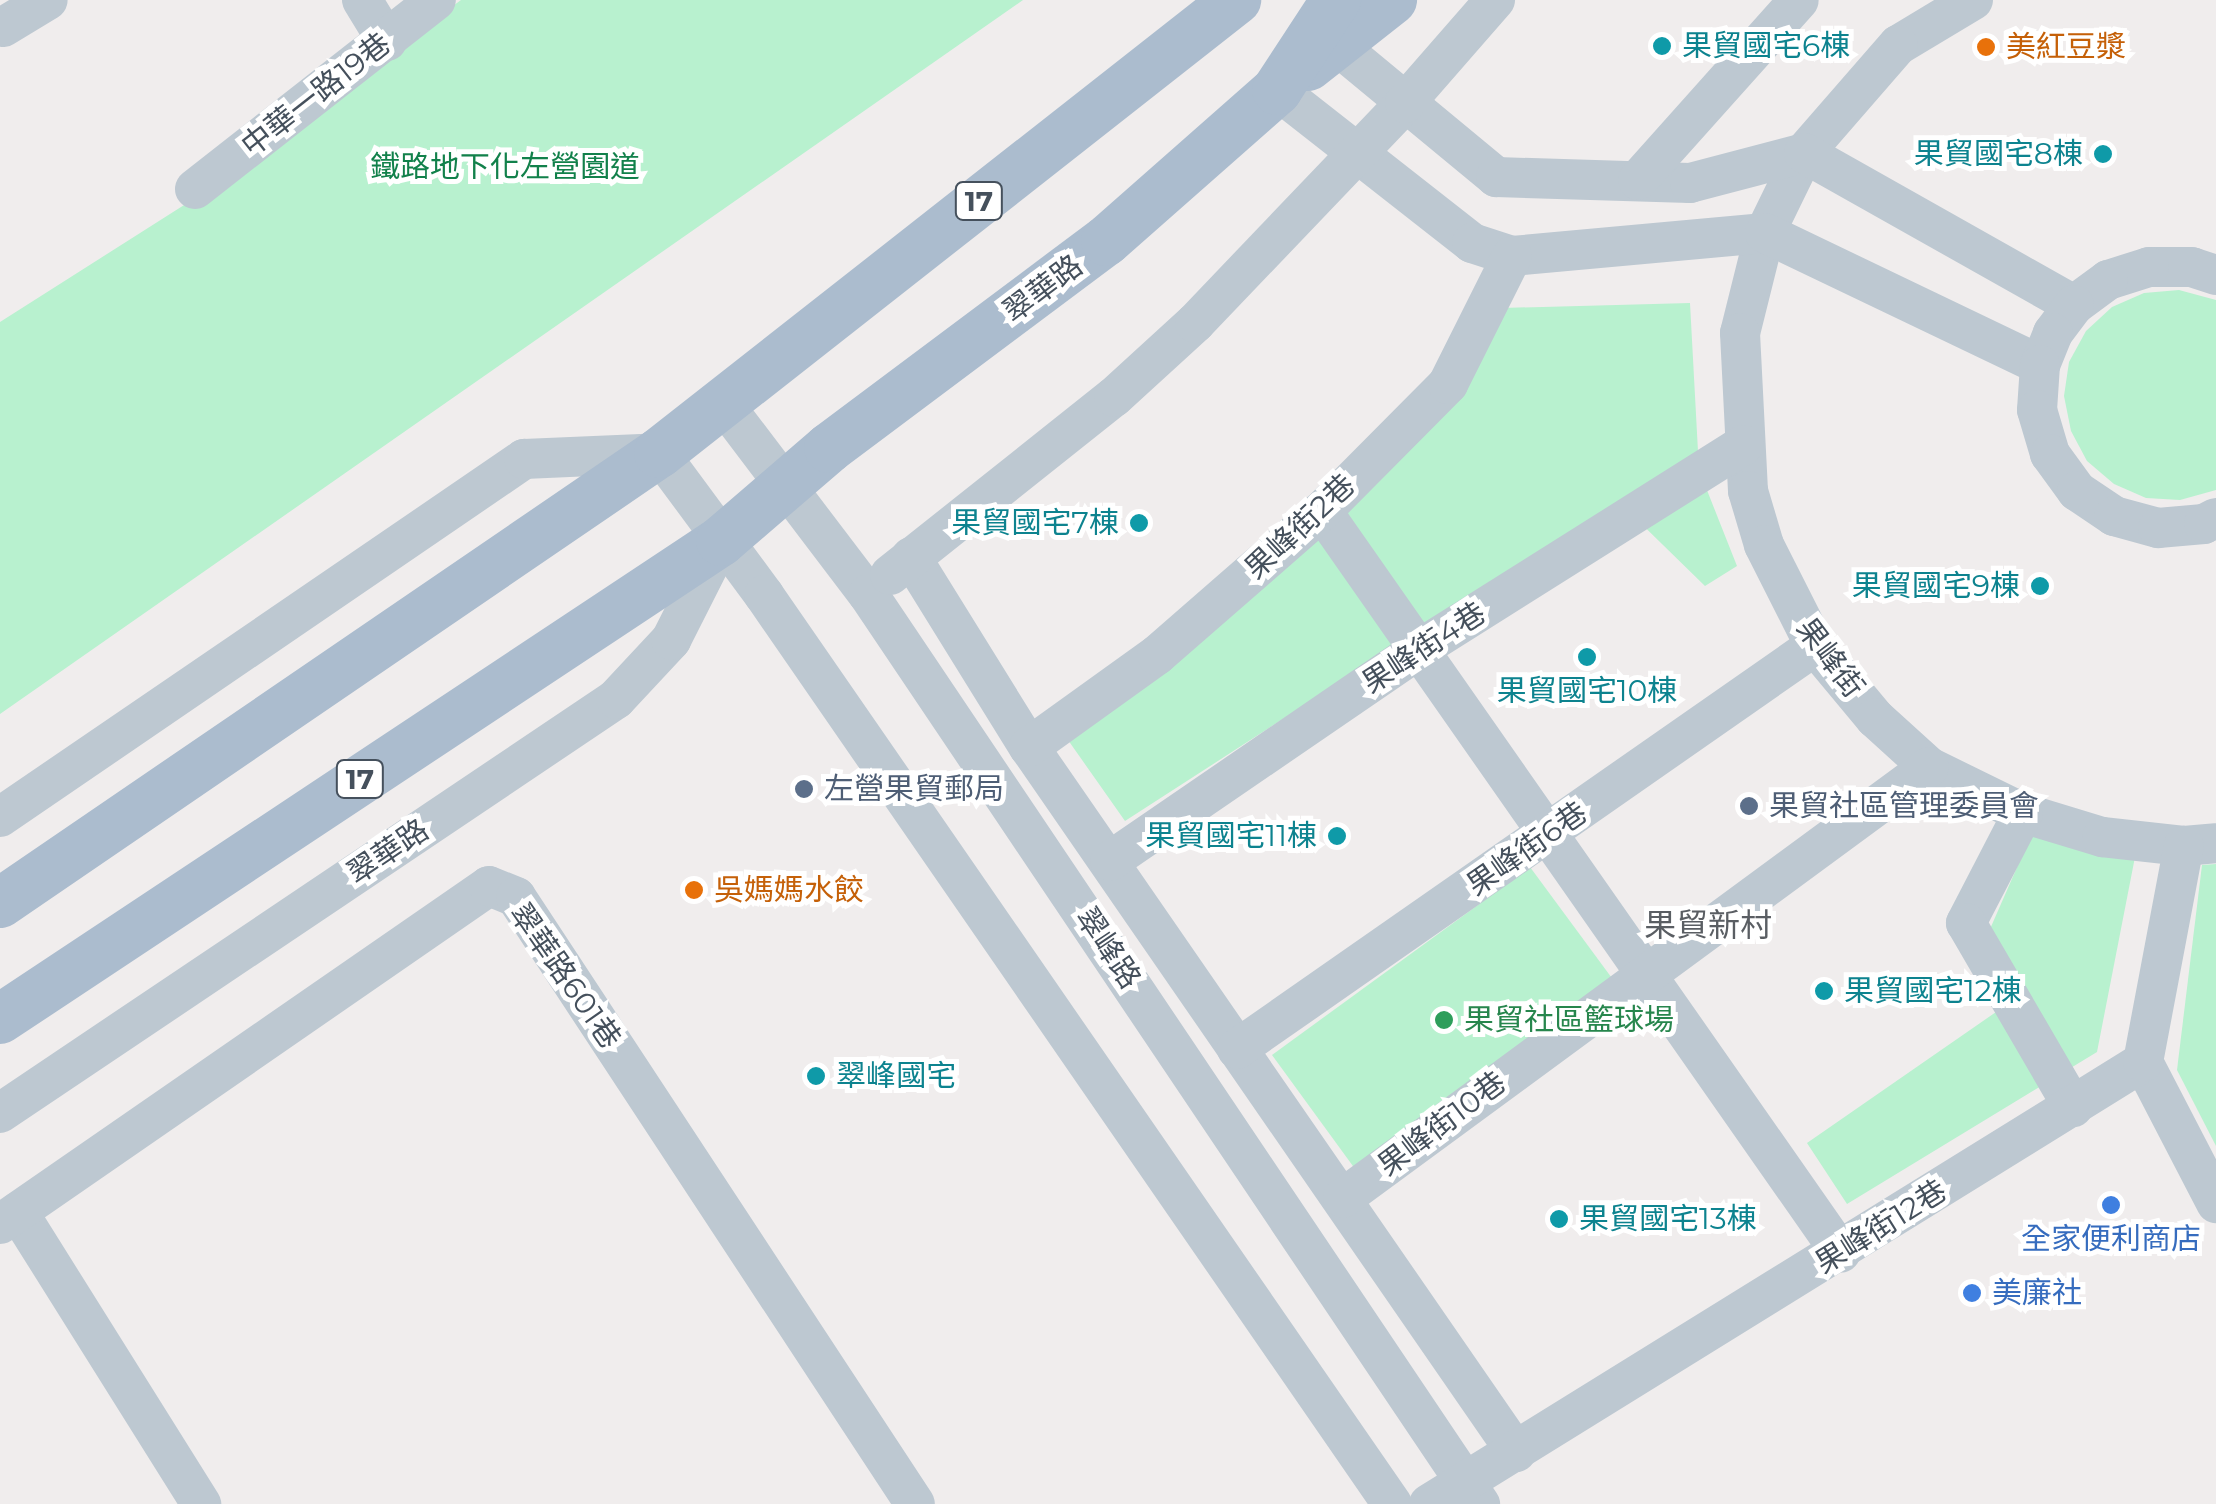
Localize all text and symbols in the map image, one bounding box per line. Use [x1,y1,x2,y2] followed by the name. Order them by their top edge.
[234,26,398,164] street label: 中華一路19巷
[1682,28,1850,64] place label: 果貿國宅6棟
[2006,29,2126,65] place label: 美紅豆漿
[1651,35,1673,57] marker: 果貿國宅6棟
[1975,36,1997,58] marker: 美紅豆漿
[1914,136,2083,172] place label: 果貿國宅8棟
[2092,143,2114,165] marker: 果貿國宅8棟
[370,149,640,185] park label: 鐵路地下化左營園道
[954,178,1004,224] road number: 17
[996,248,1090,330] street label: 翠華路
[1238,467,1362,587] street label: 果峰街2巷
[951,505,1119,541] place label: 果貿國宅7棟
[1128,512,1150,534] marker: 果貿國宅7棟
[1852,568,2020,604] place label: 果貿國宅9棟
[2029,575,2051,597] marker: 果貿國宅9棟
[1356,595,1492,701] street label: 果峰街4巷
[1789,611,1871,705] street label: 果峰街
[1576,646,1598,668] marker: 果貿國宅10棟
[1497,673,1677,709] place label: 果貿國宅10棟
[335,756,385,802] road number: 17
[824,771,1004,807] place label: 左營果貿郵局
[793,778,815,800] marker: 左營果貿郵局
[1769,788,2039,824] place label: 果貿社區管理委員會
[1460,795,1594,903] street label: 果峰街6巷
[1738,795,1760,817] marker: 果貿社區管理委員會
[341,812,435,892] street label: 翠華路
[1145,818,1317,854] place label: 果貿國宅11棟
[1326,825,1348,847] marker: 果貿國宅11棟
[714,872,864,908] place label: 吳媽媽水餃
[683,879,705,901] marker: 吳媽媽水餃
[502,896,628,1056] street label: 翠華路601巷
[1068,901,1148,995] street label: 翠峰路
[1644,906,1772,944] district label: 果貿新村
[1844,973,2022,1009] place label: 果貿國宅12棟
[1813,980,1835,1002] marker: 果貿國宅12棟
[1464,1002,1674,1038] place label: 果貿社區籃球場
[1433,1009,1455,1031] marker: 果貿社區籃球場
[836,1058,956,1094] place label: 翠峰國宅
[1371,1064,1513,1184] street label: 果峰街10巷
[805,1065,827,1087] marker: 翠峰國宅
[1809,1173,1953,1281] street label: 果峰街12巷
[2100,1194,2122,1216] marker: 全家便利商店
[1579,1201,1757,1237] place label: 果貿國宅13棟
[1548,1208,1570,1230] marker: 果貿國宅13棟
[2021,1221,2201,1257] place label: 全家便利商店
[1992,1275,2082,1311] place label: 美廉社
[1961,1282,1983,1304] marker: 美廉社

